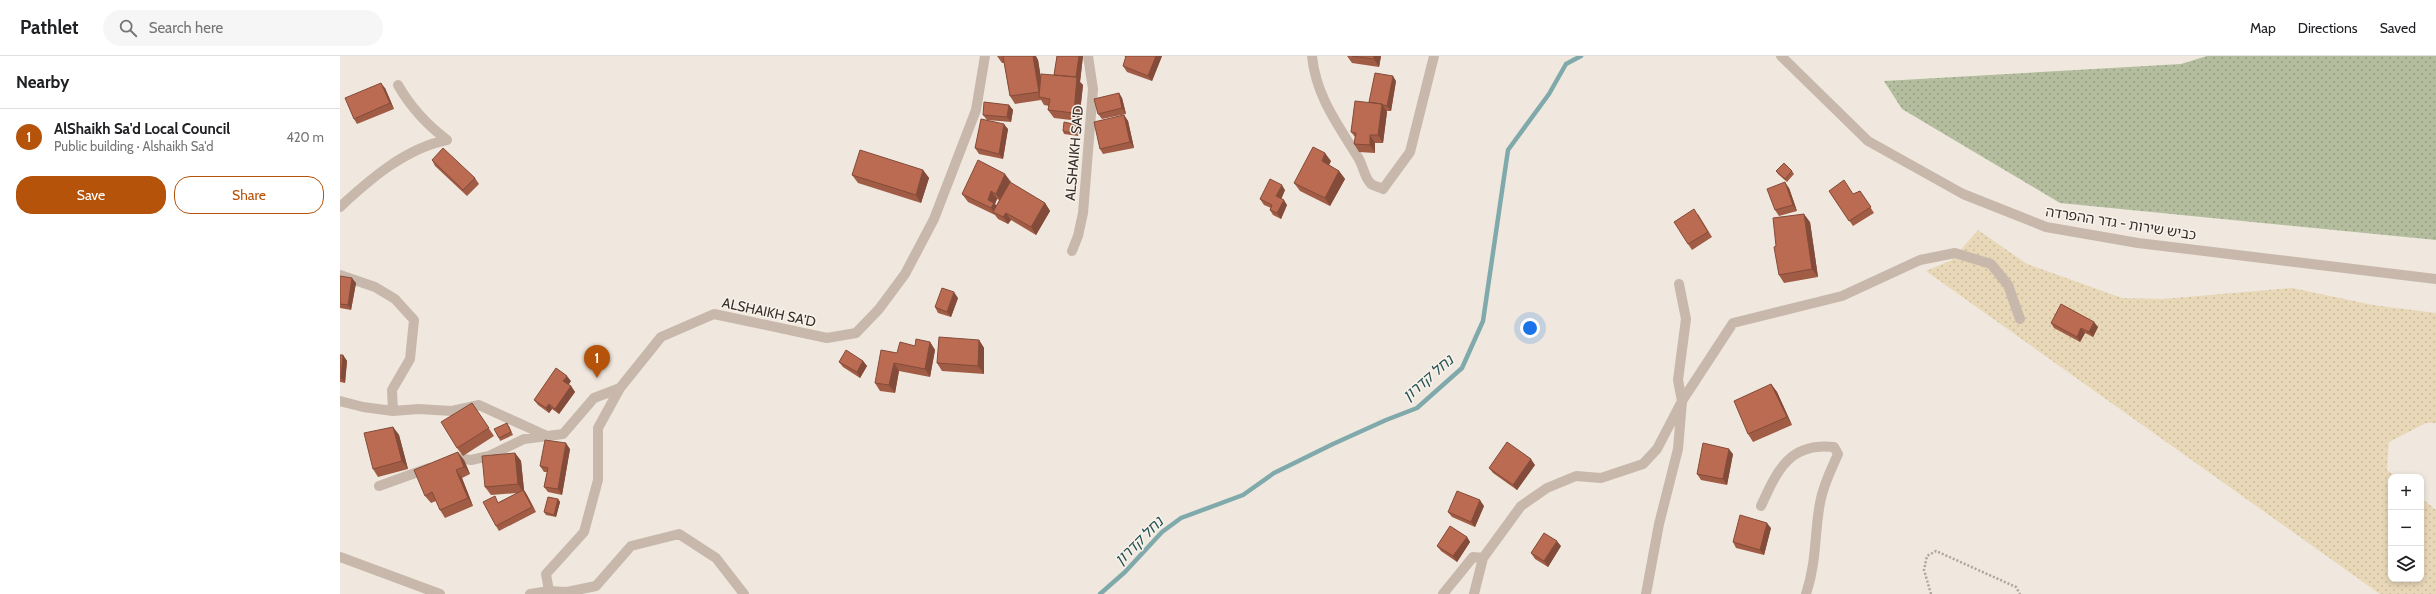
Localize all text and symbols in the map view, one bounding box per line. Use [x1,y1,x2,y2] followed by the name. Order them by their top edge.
[103,10,383,46] search box
[20,16,79,39] text: Pathlet
[117,17,139,39] icon: search
[149,19,223,37] text: Search here
[2250,19,2276,37] text: Map
[2298,19,2358,37] text: Directions
[2380,19,2416,37] text: Saved
[16,72,69,92] text: Nearby
[1061,105,1087,201] street label: ALSHAIKH SA'D
[54,120,230,138] text: AlShaikh Sa'd Local Council
[27,129,31,145] text: 1
[286,129,324,145] text: 420 m
[54,138,213,154] text: Public building · Alshaikh Sa'd
[16,176,166,214] button: Save
[174,176,324,214] button: Share
[2044,202,2198,244] street label: כביש שירות - גדר ההפרדה
[720,293,818,331] street label: ALSHAIKH SA'D
[1520,318,1540,338] your location
[584,345,610,378] pin: 1
[1399,350,1458,405] water label: נחל קדרון
[2388,474,2424,582] map controls
[2388,474,2424,510] button: +
[2388,510,2424,546] button: −
[1111,512,1168,569] water label: נחל קדרון
[2388,546,2424,582] button: layers

